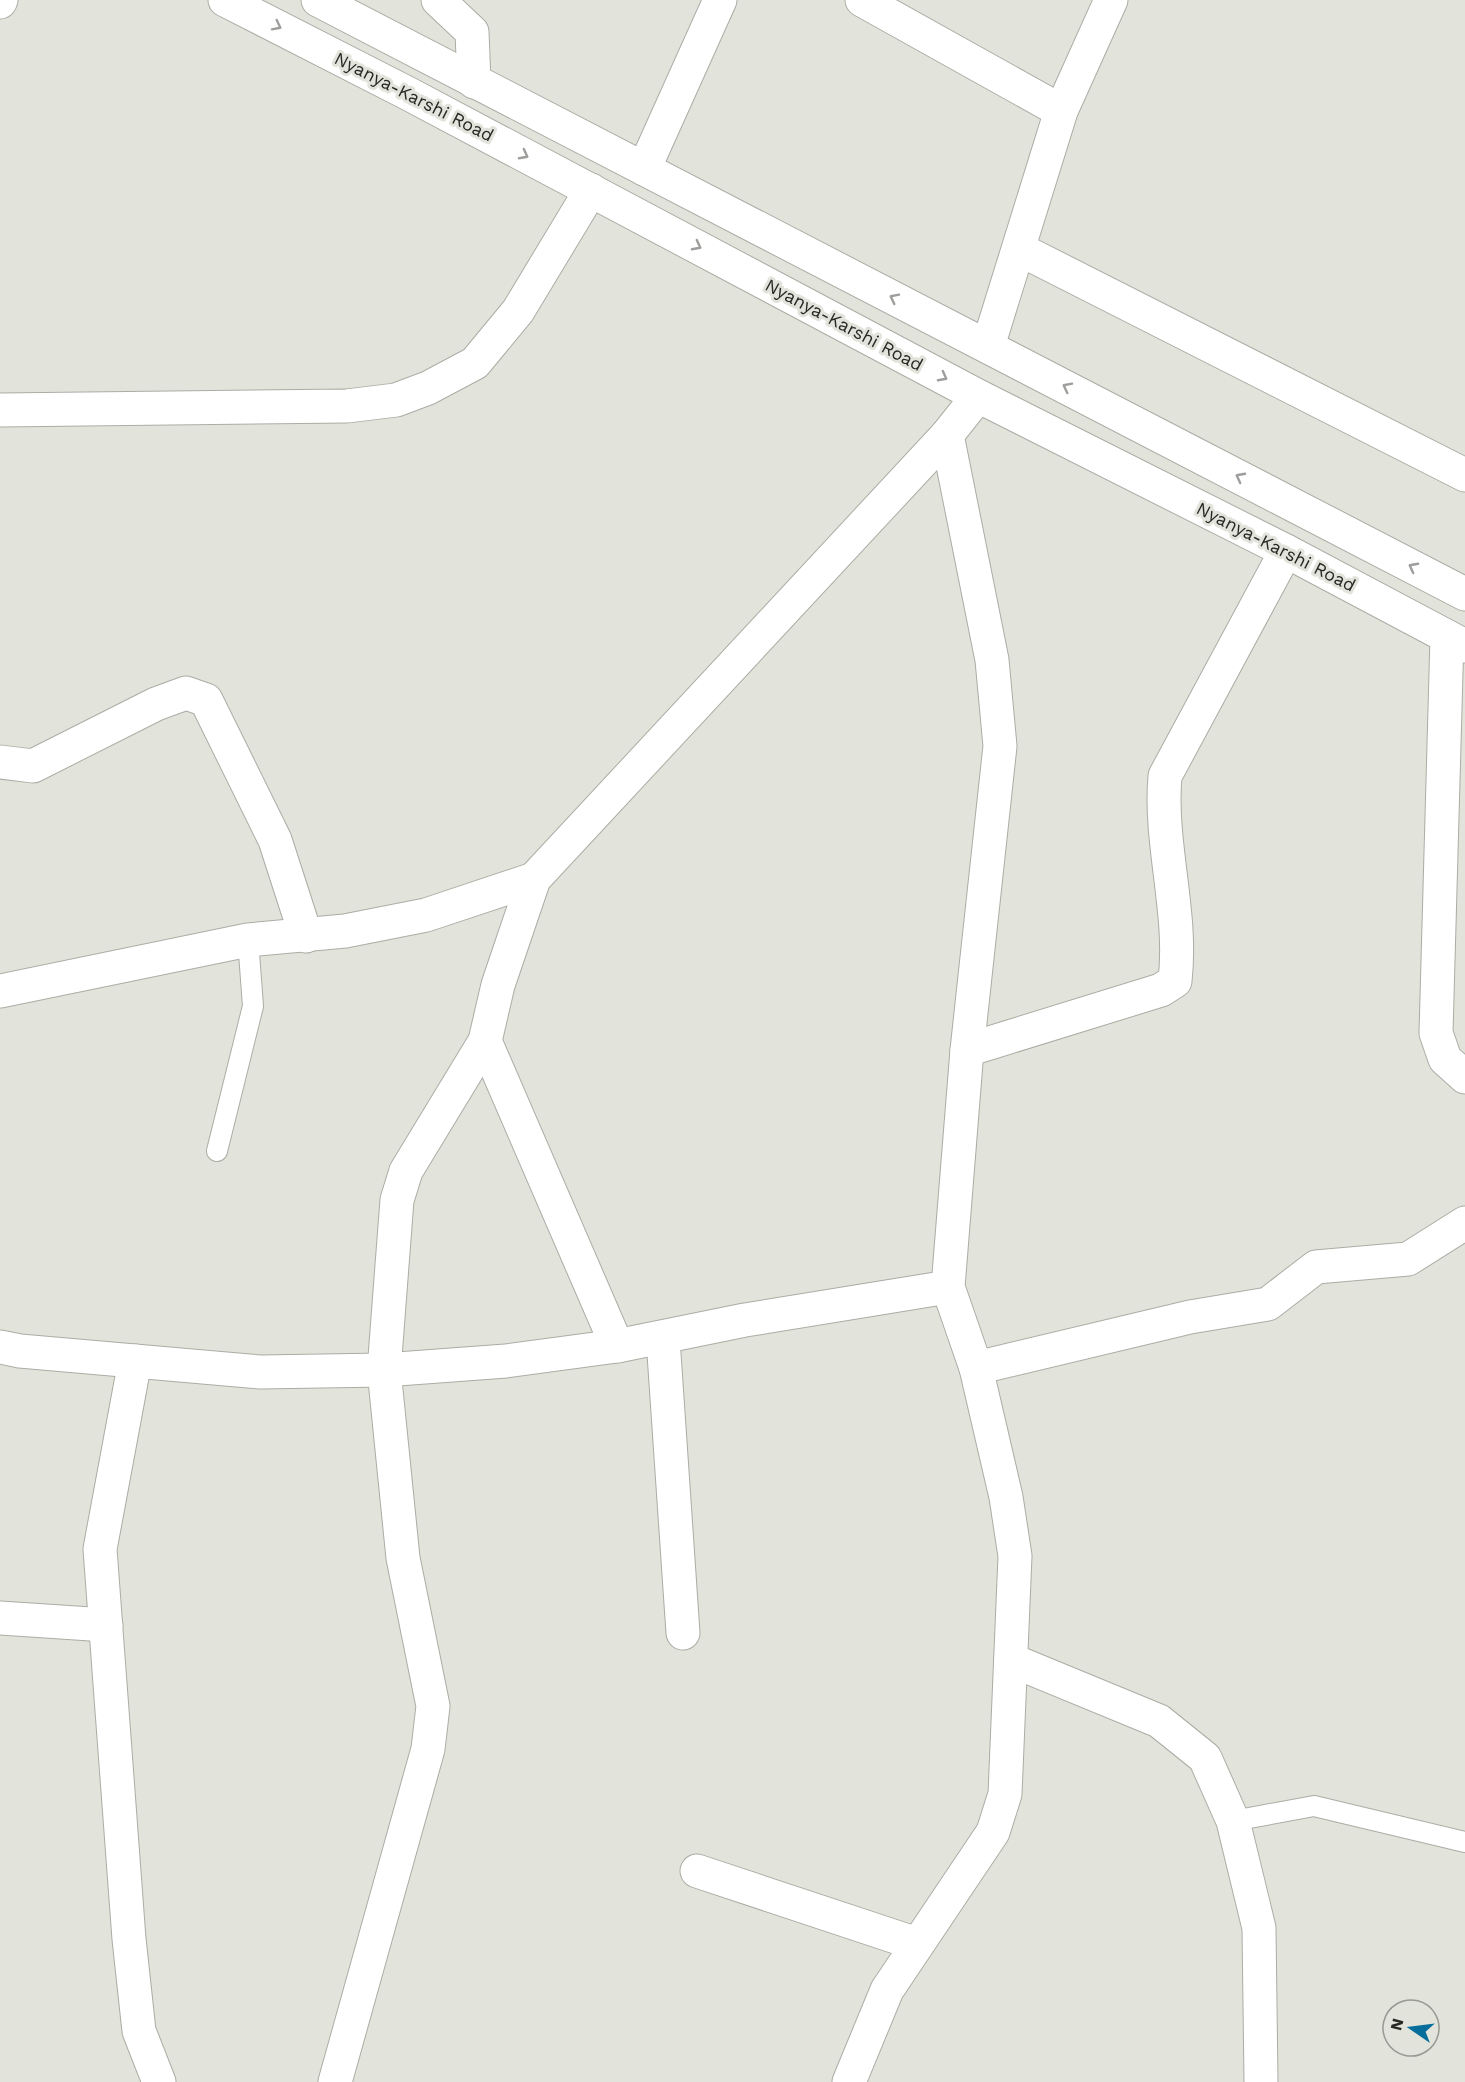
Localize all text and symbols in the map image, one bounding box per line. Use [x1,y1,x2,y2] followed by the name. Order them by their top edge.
[270,19,281,31] one-way arrow
[331,47,497,146] street label: Nyanya-Karshi Road
[518,148,529,159] one-way arrow
[690,239,701,250] one-way arrow
[762,274,927,375] street label: Nyanya-Karshi Road
[889,294,900,305] one-way arrow
[937,370,947,381] one-way arrow
[1063,383,1073,394] one-way arrow
[1236,473,1246,484] one-way arrow
[1193,497,1359,596] street label: Nyanya-Karshi Road
[1409,563,1419,574] one-way arrow
[1381,1998,1441,2058] north arrow
[1386,2016,1408,2033] text: N

